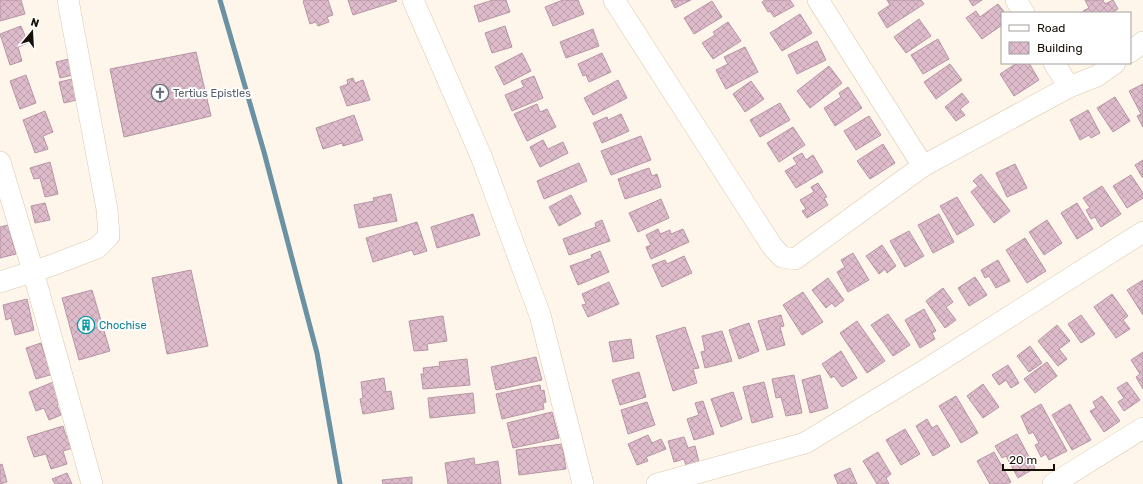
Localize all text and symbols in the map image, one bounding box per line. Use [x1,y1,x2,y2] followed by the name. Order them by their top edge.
[12,12,52,52] north arrow
[1001,12,1131,64] legend
[29,16,41,30] text: N
[1037,21,1065,35] text: Road
[1037,41,1083,55] text: Building
[150,83,170,103] church icon: Tertius Epistles
[173,87,251,100] place label: Tertius Epistles
[76,315,96,335] building icon: Chochise
[99,319,147,332] place label: Chochise
[1003,446,1054,472] scale bar
[1009,453,1037,467] text: 20 m

